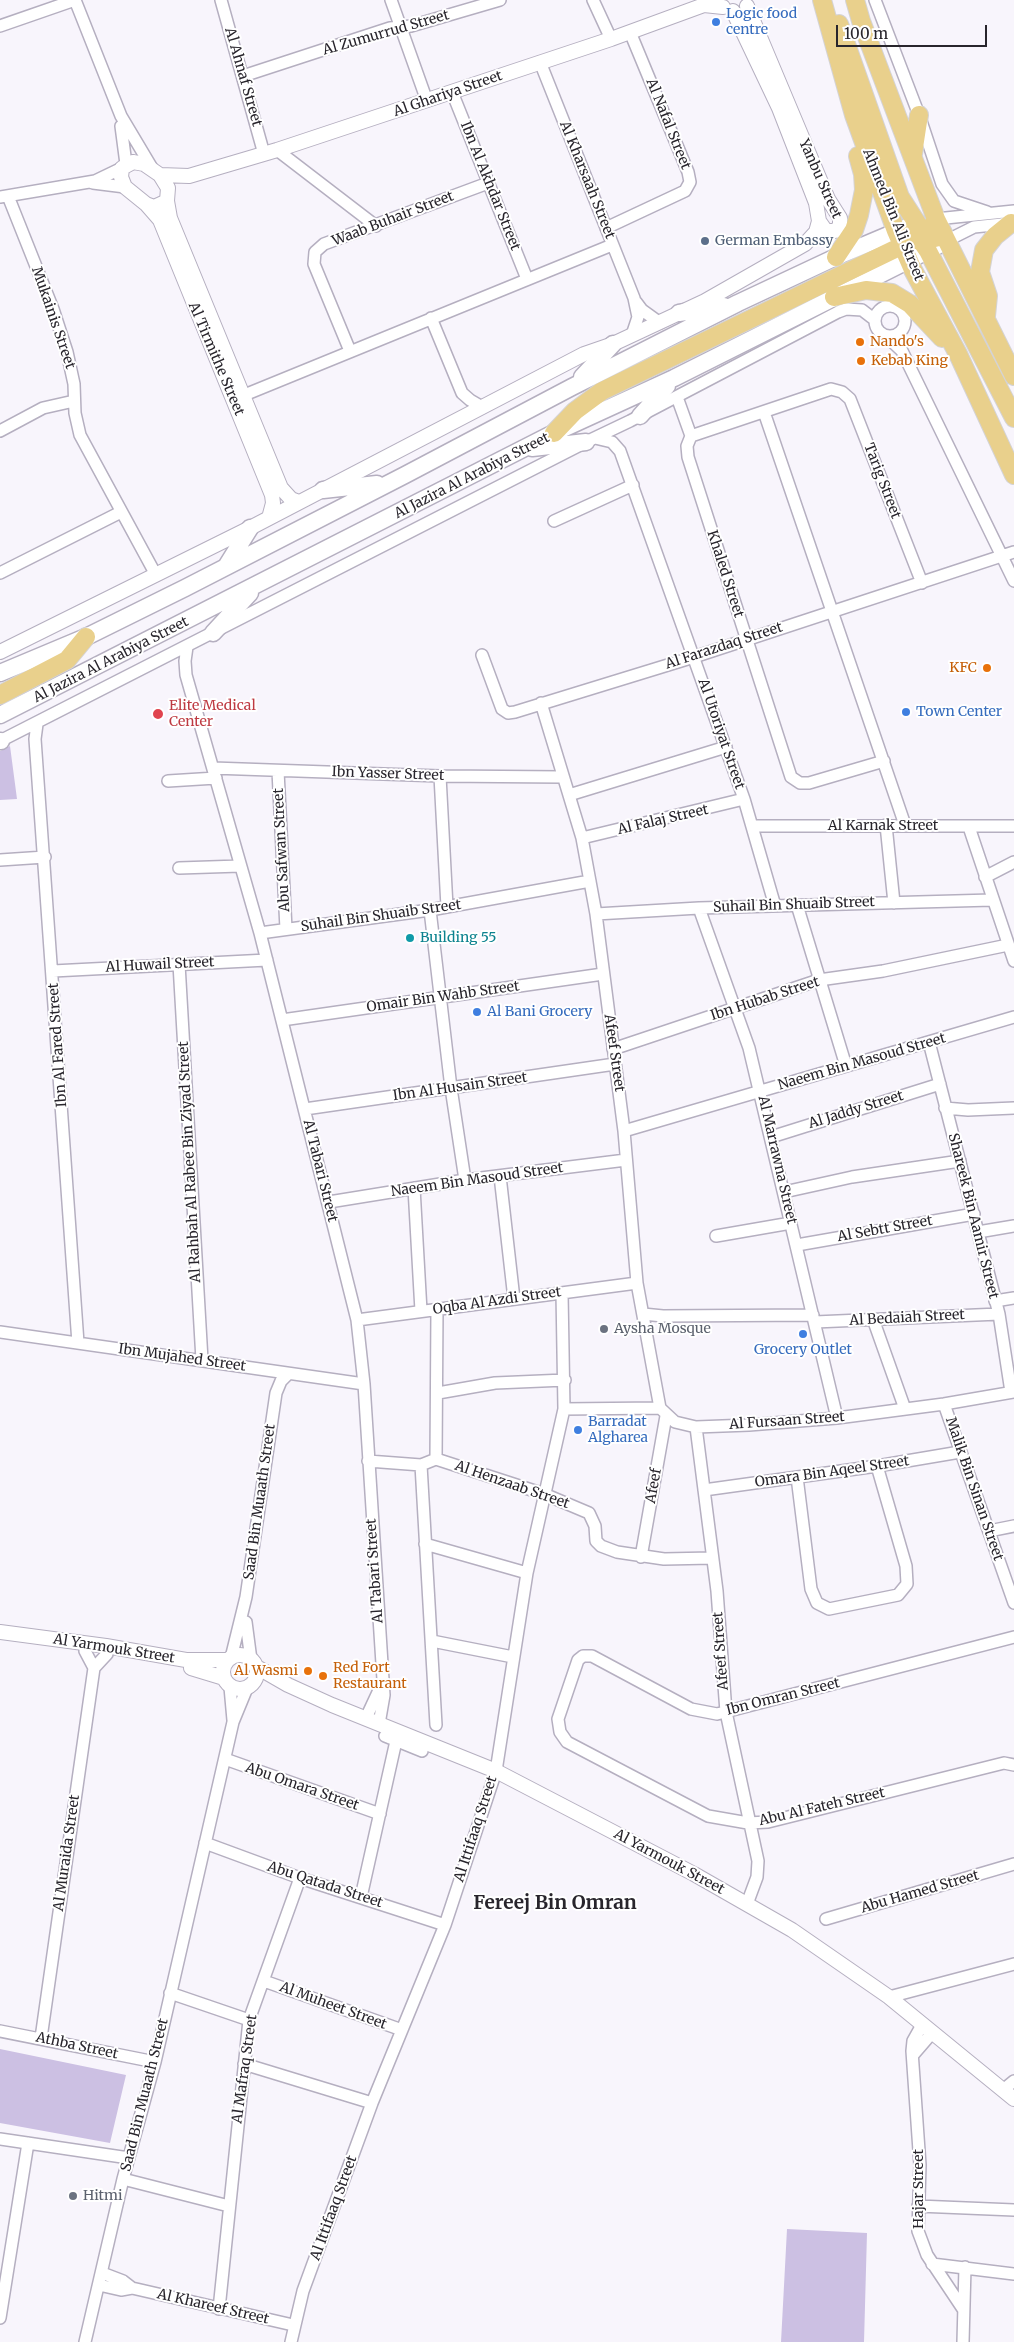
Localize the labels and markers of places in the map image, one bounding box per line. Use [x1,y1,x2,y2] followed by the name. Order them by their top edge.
[726,6,797,38] place label: Logic food centre
[710,16,722,28] marker: Logic food centre
[715,233,834,249] place label: German Embassy
[699,235,711,247] marker: German Embassy
[870,334,924,350] place label: Nando's
[854,336,866,348] marker: Nando's
[871,353,948,369] place label: Kebab King
[855,355,867,367] marker: Kebab King
[949,660,977,676] place label: KFC
[981,662,993,674] marker: KFC
[169,698,256,730] place label: Elite Medical Center
[916,704,1002,720] place label: Town Center
[900,706,912,718] marker: Town Center
[151,707,165,721] marker: Elite Medical Center
[420,930,496,946] place label: Building 55
[404,932,416,944] marker: Building 55
[487,1004,592,1020] place label: Al Bani Grocery
[471,1006,483,1018] marker: Al Bani Grocery
[614,1321,711,1337] place label: Aysha Mosque
[598,1323,610,1335] marker: Aysha Mosque
[797,1328,809,1340] marker: Grocery Outlet
[754,1342,852,1358] place label: Grocery Outlet
[588,1414,648,1446] place label: Barradat Algharea
[572,1424,584,1436] marker: Barradat Algharea
[333,1660,407,1692] place label: Red Fort Restaurant
[234,1663,298,1679] place label: Al Wasmi
[302,1665,314,1677] marker: Al Wasmi
[317,1670,329,1682] marker: Red Fort Restaurant
[83,2188,123,2204] place label: Hitmi
[67,2190,79,2202] marker: Hitmi

